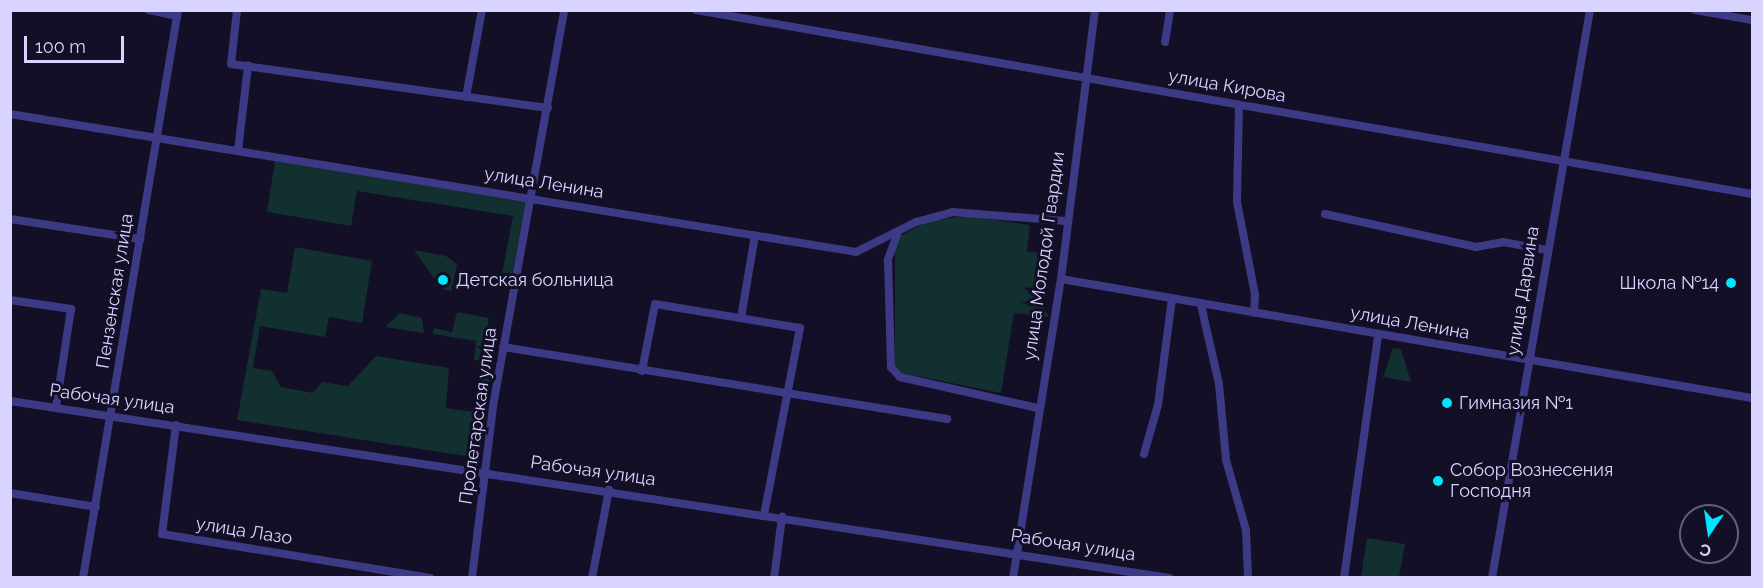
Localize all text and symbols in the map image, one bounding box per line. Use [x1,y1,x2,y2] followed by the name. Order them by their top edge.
[27,24,128,62] scale bar
[35,36,86,57] text: 100 m
[1167,65,1287,107] street label: улица Кирова
[1019,150,1069,362] street label: улица Молодой Гвардии
[483,163,605,203] street label: улица Ленина
[92,212,138,370] street label: Пензенская улица
[1502,225,1544,357] street label: улица Дарвина
[456,269,614,291] place label: Детская больница
[434,271,452,289] marker: Детская больница
[1620,272,1719,294] place label: Школа №14
[1724,276,1738,290] marker: Школа №14
[1349,302,1471,344] street label: улица Ленина
[455,326,501,506] street label: Пролетарская улица
[48,380,176,418] street label: Рабочая улица
[1459,392,1573,414] place label: Гимназия №1
[1440,396,1454,410] marker: Гимназия №1
[529,452,657,490] street label: Рабочая улица
[1450,460,1613,502] place label: Собор Вознесения Господня
[1431,474,1445,488] marker: Собор Вознесения Господня
[1679,504,1739,564] north arrow
[194,513,294,549] street label: улица Лазо
[1009,524,1137,566] street label: Рабочая улица
[1698,540,1713,561] text: С

